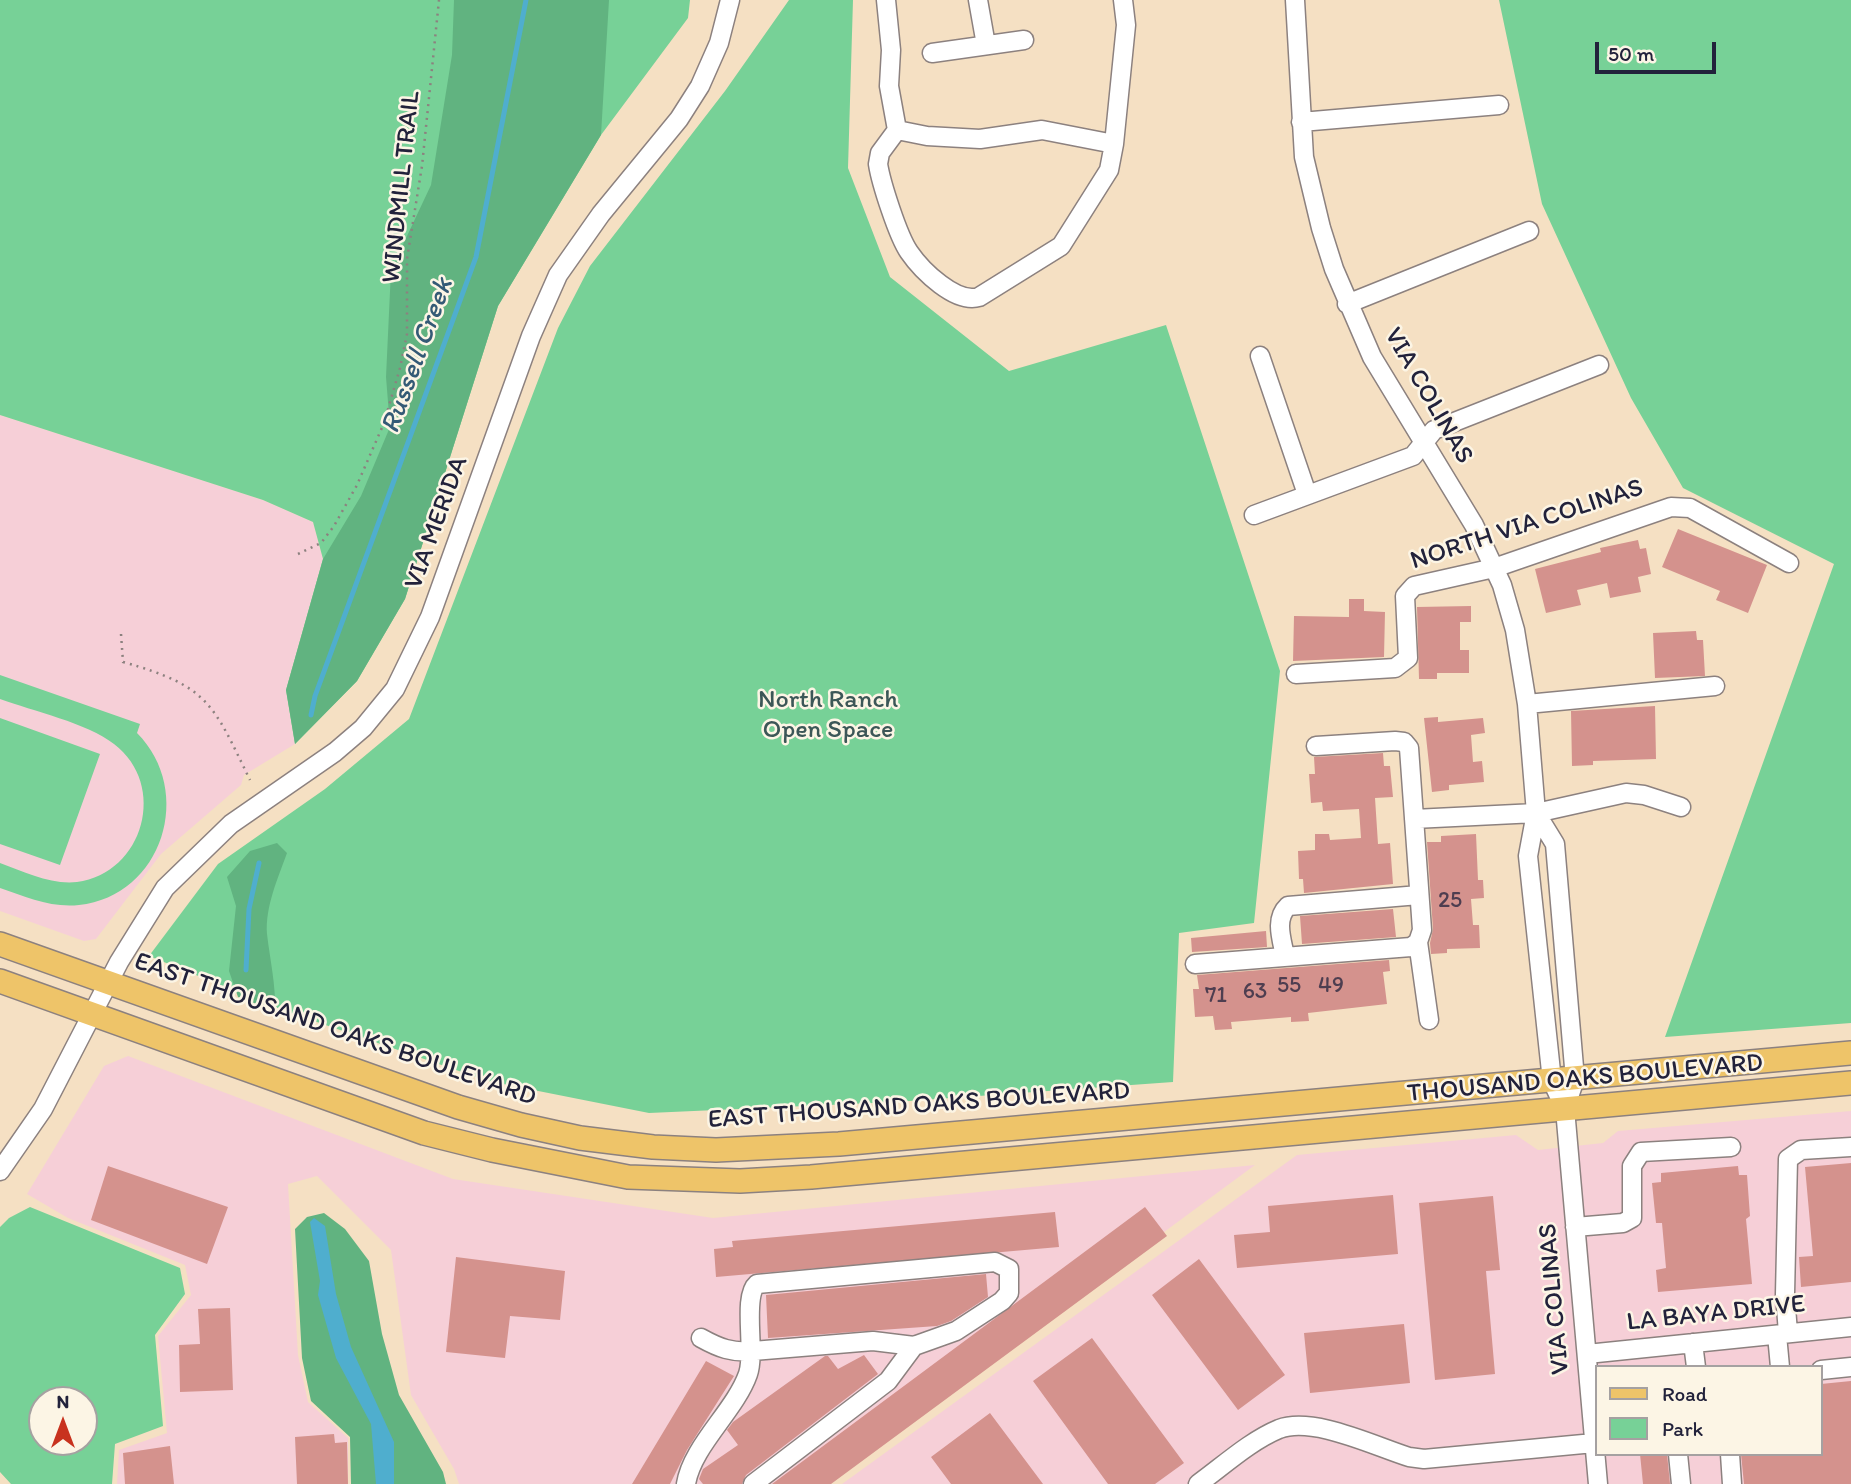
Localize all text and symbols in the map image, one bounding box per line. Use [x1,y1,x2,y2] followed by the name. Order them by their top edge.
[1599,28,1720,72] scale bar
[1608,41,1654,66] text: 50 m
[376,89,428,285] street label: WINDMILL TRAIL
[374,274,462,438] water label: Russell Creek
[1377,322,1479,470] street label: VIA COLINAS
[399,452,475,594] street label: VIA MERIDA
[1407,473,1647,577] street label: NORTH VIA COLINAS
[758,684,898,746] park label: North Ranch Open Space
[1438,887,1462,915] house number: 25
[130,946,540,1114] street label: EAST THOUSAND OAKS BOULEVARD
[1277,972,1301,1000] house number: 55
[1318,972,1344,1000] house number: 49
[1243,978,1267,1006] house number: 63
[1205,982,1227,1010] house number: 71
[1406,1048,1764,1110] street label: THOUSAND OAKS BOULEVARD
[707,1076,1131,1136] street label: EAST THOUSAND OAKS BOULEVARD
[1533,1222,1577,1376] street label: VIA COLINAS
[1625,1289,1807,1339] street label: LA BAYA DRIVE
[1596,1365,1823,1456] legend
[1662,1381,1707,1406] text: Road
[28,1386,98,1456] north arrow
[57,1390,69,1413] text: N
[1662,1416,1703,1441] text: Park

